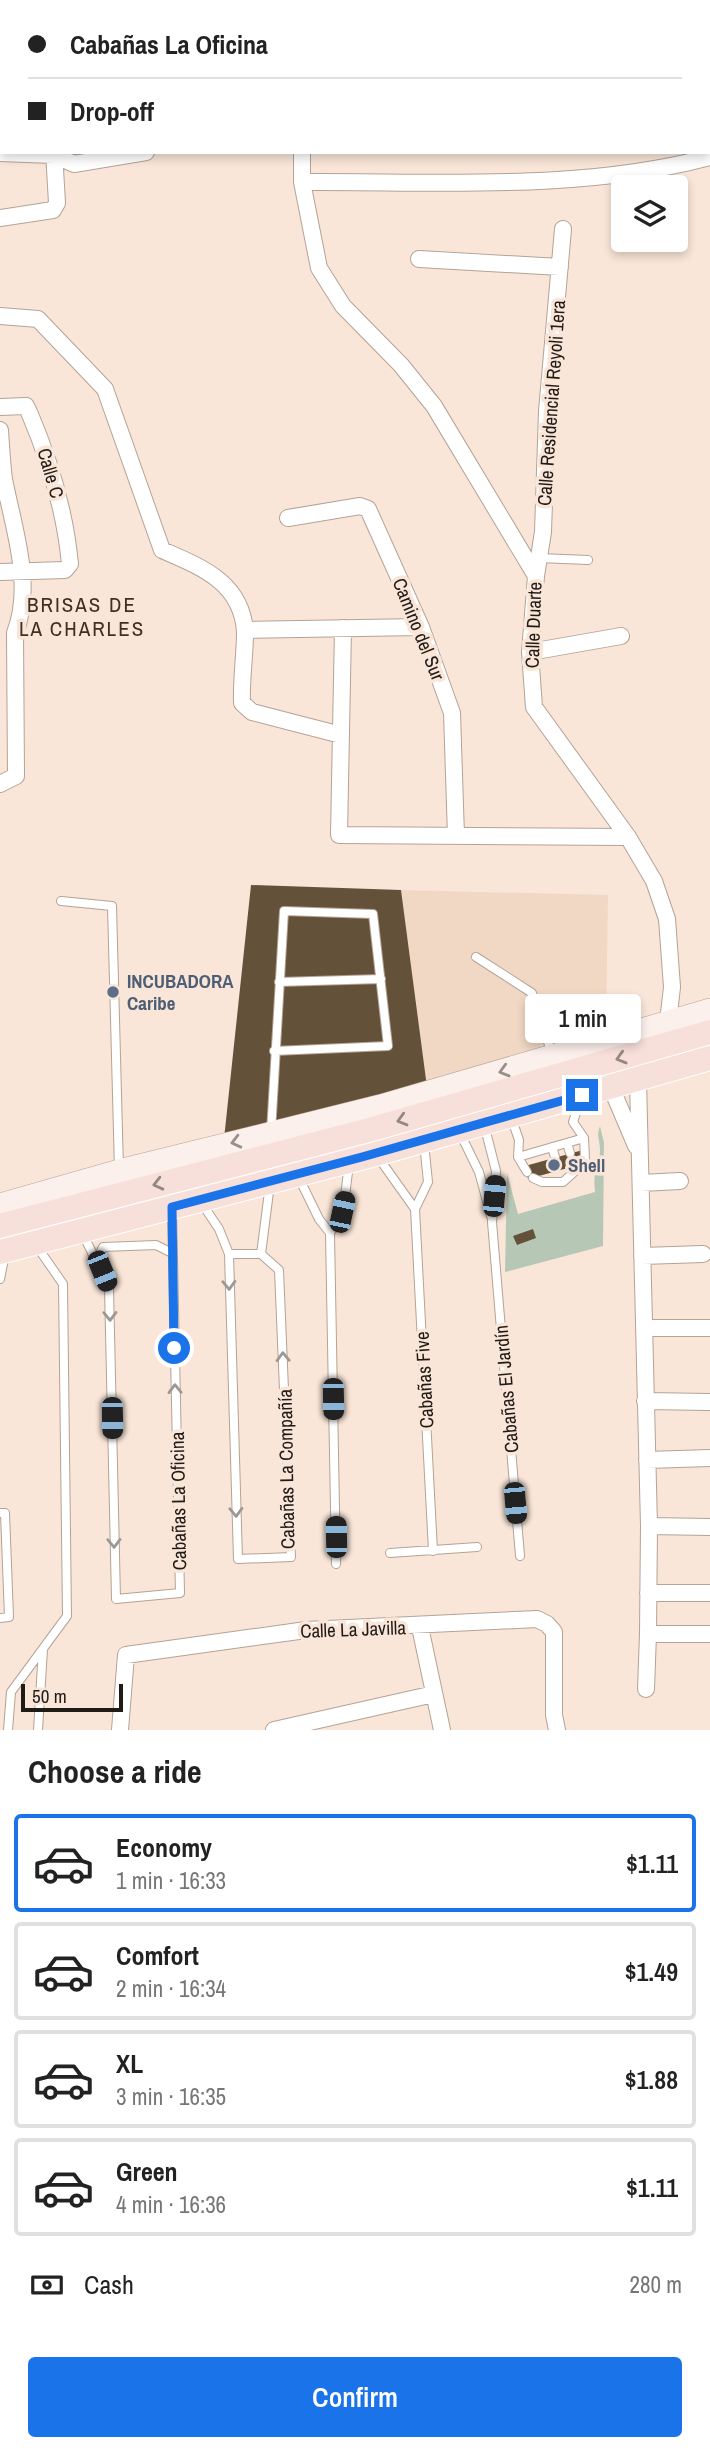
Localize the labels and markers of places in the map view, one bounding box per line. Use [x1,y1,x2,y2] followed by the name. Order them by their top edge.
[127,968,234,1016] place label: INCUBADORA Caribe
[105,984,121,1000] marker: INCUBADORA Caribe
[568,1152,605,1178] place label: Shell
[546,1157,562,1173] marker: Shell

